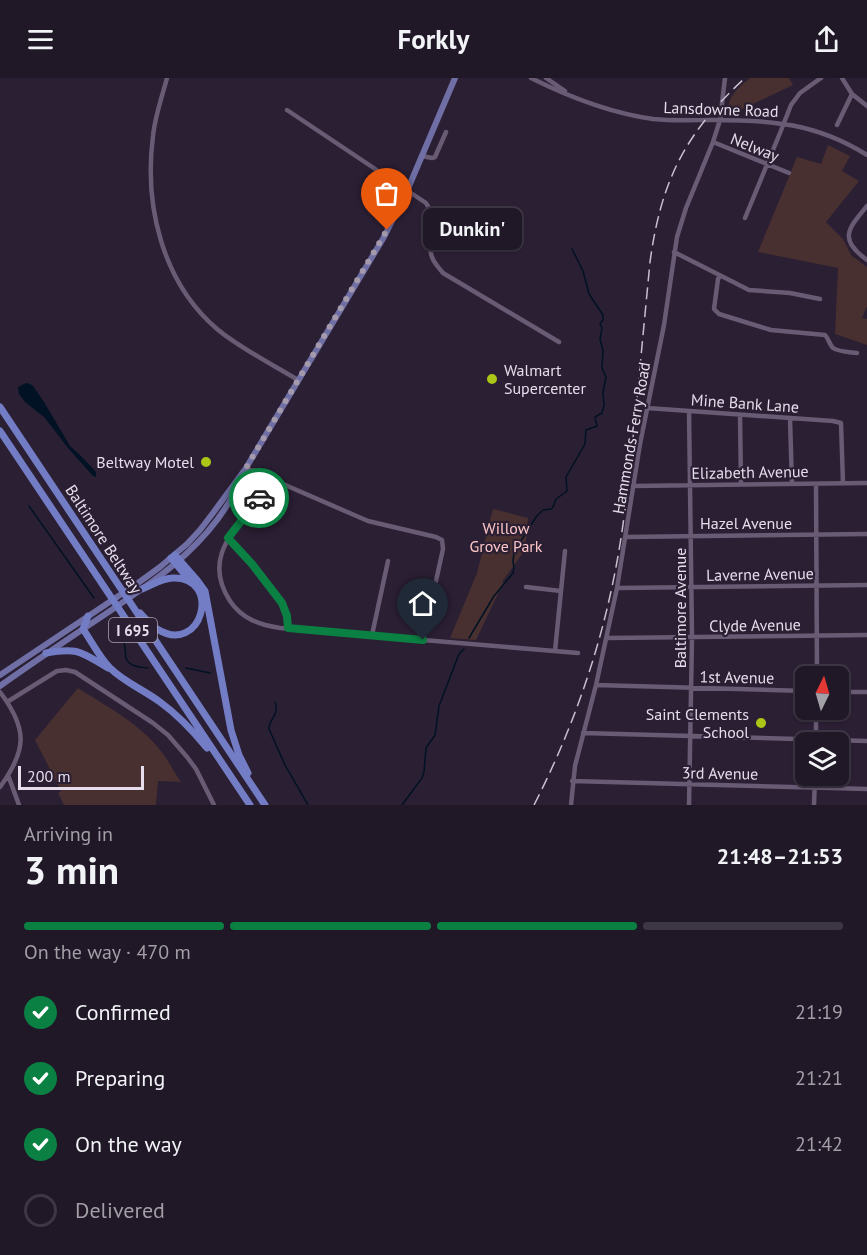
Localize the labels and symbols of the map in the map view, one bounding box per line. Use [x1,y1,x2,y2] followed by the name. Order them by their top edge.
[663,97,779,121] street label: Lansdowne Road
[728,128,783,166] street label: Nelway
[361,168,412,230] pin
[423,209,522,251] callout: Dunkin'
[504,360,586,398] place label: Walmart Supercenter
[608,360,654,516] street label: Hammonds Ferry Road
[485,372,499,386] marker: Walmart Supercenter
[690,389,800,417] street label: Mine Bank Lane
[96,452,194,472] place label: Beltway Motel
[199,455,213,469] marker: Beltway Motel
[691,461,809,483] street label: Elizabeth Avenue
[229,468,289,528] courier
[61,481,147,598] street label: Baltimore Beltway
[700,513,792,533] street label: Hazel Avenue
[470,518,543,556] park label: Willow Grove Park
[670,548,690,668] street label: Baltimore Avenue
[706,563,814,585] street label: Laverne Avenue
[397,578,448,640] pin
[709,614,801,636] street label: Clyde Avenue
[109,618,157,642] road number: I 695
[700,666,774,688] street label: 1st Avenue
[795,666,849,720] north arrow
[646,704,749,742] place label: Saint Clements School
[754,716,768,730] marker: Saint Clements School
[682,762,758,784] street label: 3rd Avenue
[18,763,144,790] scale bar

